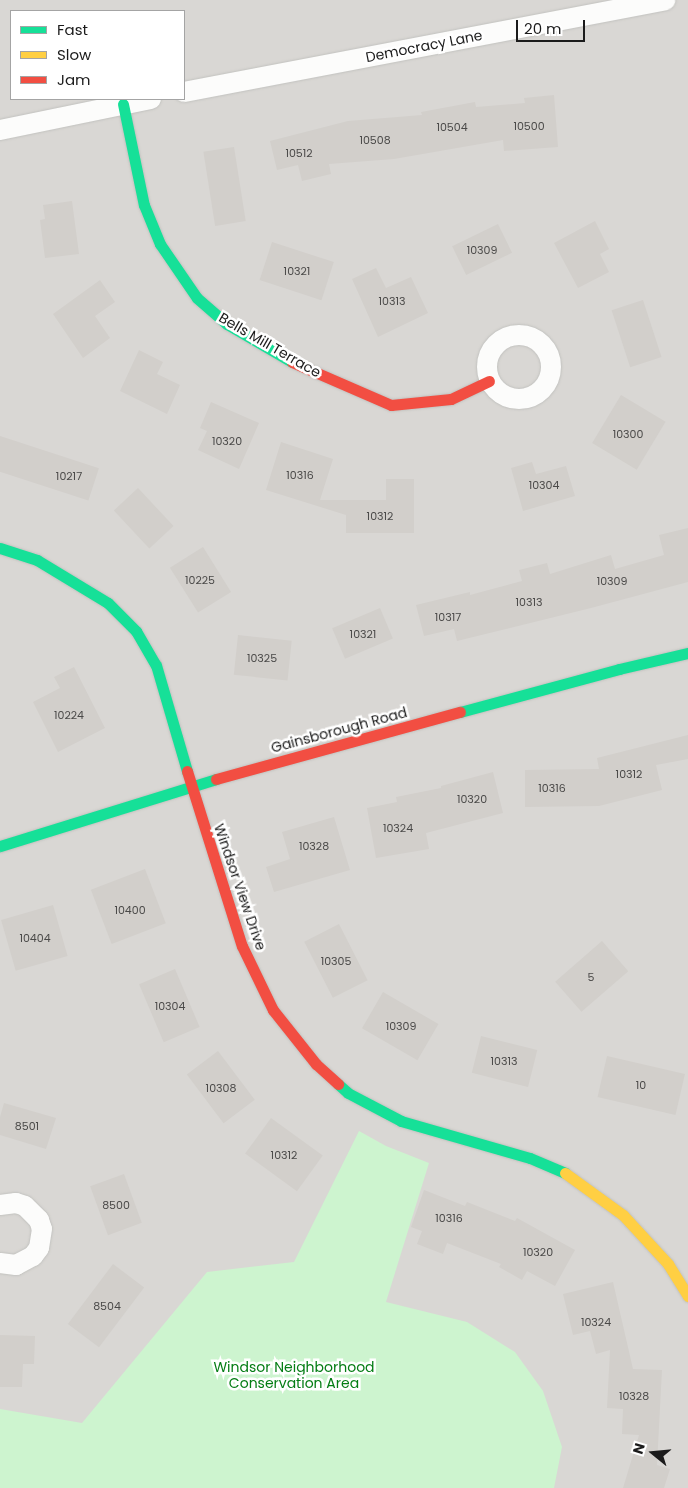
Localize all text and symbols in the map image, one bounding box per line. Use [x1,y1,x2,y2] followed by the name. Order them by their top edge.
[10,10,185,100] legend
[518,10,587,42] scale bar
[524,18,562,39] text: 20 m
[57,19,88,40] text: Fast
[364,26,484,66] street label: Democracy Lane
[57,44,91,65] text: Slow
[57,69,91,90] text: Jam
[513,119,545,133] house number: 10500
[436,120,468,134] house number: 10504
[359,133,391,147] house number: 10508
[285,146,313,160] house number: 10512
[467,243,497,257] house number: 10309
[284,264,310,278] house number: 10321
[379,294,405,308] house number: 10313
[216,309,324,381] street label: Bells Mill Terrace
[613,427,643,441] house number: 10300
[212,434,242,448] house number: 10320
[286,468,314,482] house number: 10316
[56,469,82,483] house number: 10217
[529,478,559,492] house number: 10304
[367,509,393,523] house number: 10312
[185,573,215,587] house number: 10225
[597,574,627,588] house number: 10309
[516,595,542,609] house number: 10313
[435,610,461,624] house number: 10317
[350,627,376,641] house number: 10321
[247,651,277,665] house number: 10325
[269,704,409,756] street label: Gainsborough Road
[54,708,84,722] house number: 10224
[616,767,642,781] house number: 10312
[538,781,566,795] house number: 10316
[457,792,487,806] house number: 10320
[383,821,413,835] house number: 10324
[210,822,270,952] street label: Windsor View Drive
[299,839,329,853] house number: 10328
[114,903,146,917] house number: 10400
[19,931,51,945] house number: 10404
[321,954,351,968] house number: 10305
[588,970,594,984] house number: 5
[155,999,185,1013] house number: 10304
[386,1019,416,1033] house number: 10309
[491,1054,517,1068] house number: 10313
[636,1078,646,1092] house number: 10
[206,1081,236,1095] house number: 10308
[15,1119,39,1133] house number: 8501
[271,1148,297,1162] house number: 10312
[102,1198,130,1212] house number: 8500
[435,1211,463,1225] house number: 10316
[523,1245,553,1259] house number: 10320
[93,1299,121,1313] house number: 8504
[581,1315,611,1329] house number: 10324
[213,1359,375,1391] park label: Windsor Neighborhood Conservation Area
[619,1389,649,1403] house number: 10328
[628,1428,678,1478] north arrow
[628,1441,650,1457] text: N

